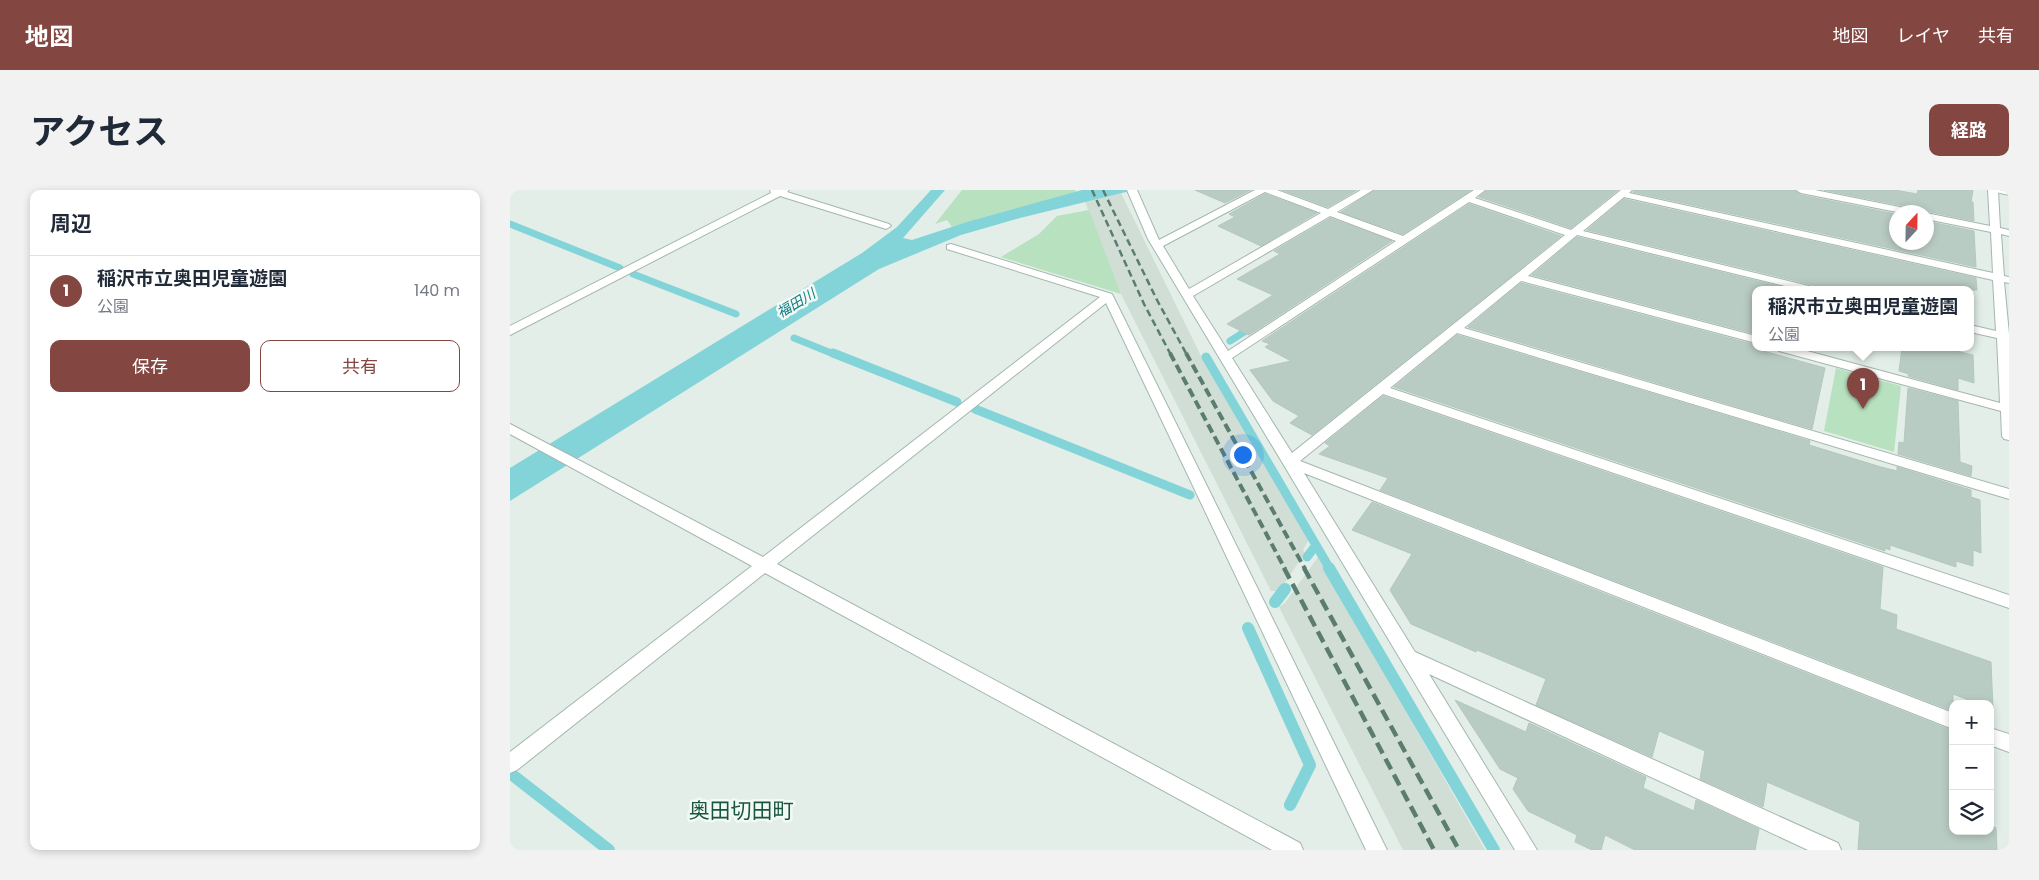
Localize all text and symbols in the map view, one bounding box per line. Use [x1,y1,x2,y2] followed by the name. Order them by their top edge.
[25,20,73,53] text: 地図
[1833,23,1869,48] text: 地図
[1897,23,1950,48] text: レイヤ
[1978,23,2014,48] text: 共有
[1929,104,2009,156] button: 経路
[30,107,168,156] text: アクセス
[1889,205,1934,250] north arrow
[50,209,92,238] text: 周辺
[97,265,287,292] text: 稲沢市立奥田児童遊園
[63,279,69,302] text: 1
[414,279,460,302] text: 140 m
[773,283,821,322] water label: 福田川
[1752,286,1974,351] popup
[1768,293,1958,320] text: 稲沢市立奥田児童遊園
[97,295,129,318] text: 公園
[1768,323,1800,346] text: 公園
[50,340,250,392] button: 保存
[260,340,460,392] button: 共有
[1847,368,1879,409] pin: 1
[1230,442,1256,468] your location
[1949,700,1994,835] map controls
[1949,700,1994,745] button: +
[1949,745,1994,790] button: −
[1949,790,1994,835] button: layers
[689,796,794,825] district label: 奥田切田町

